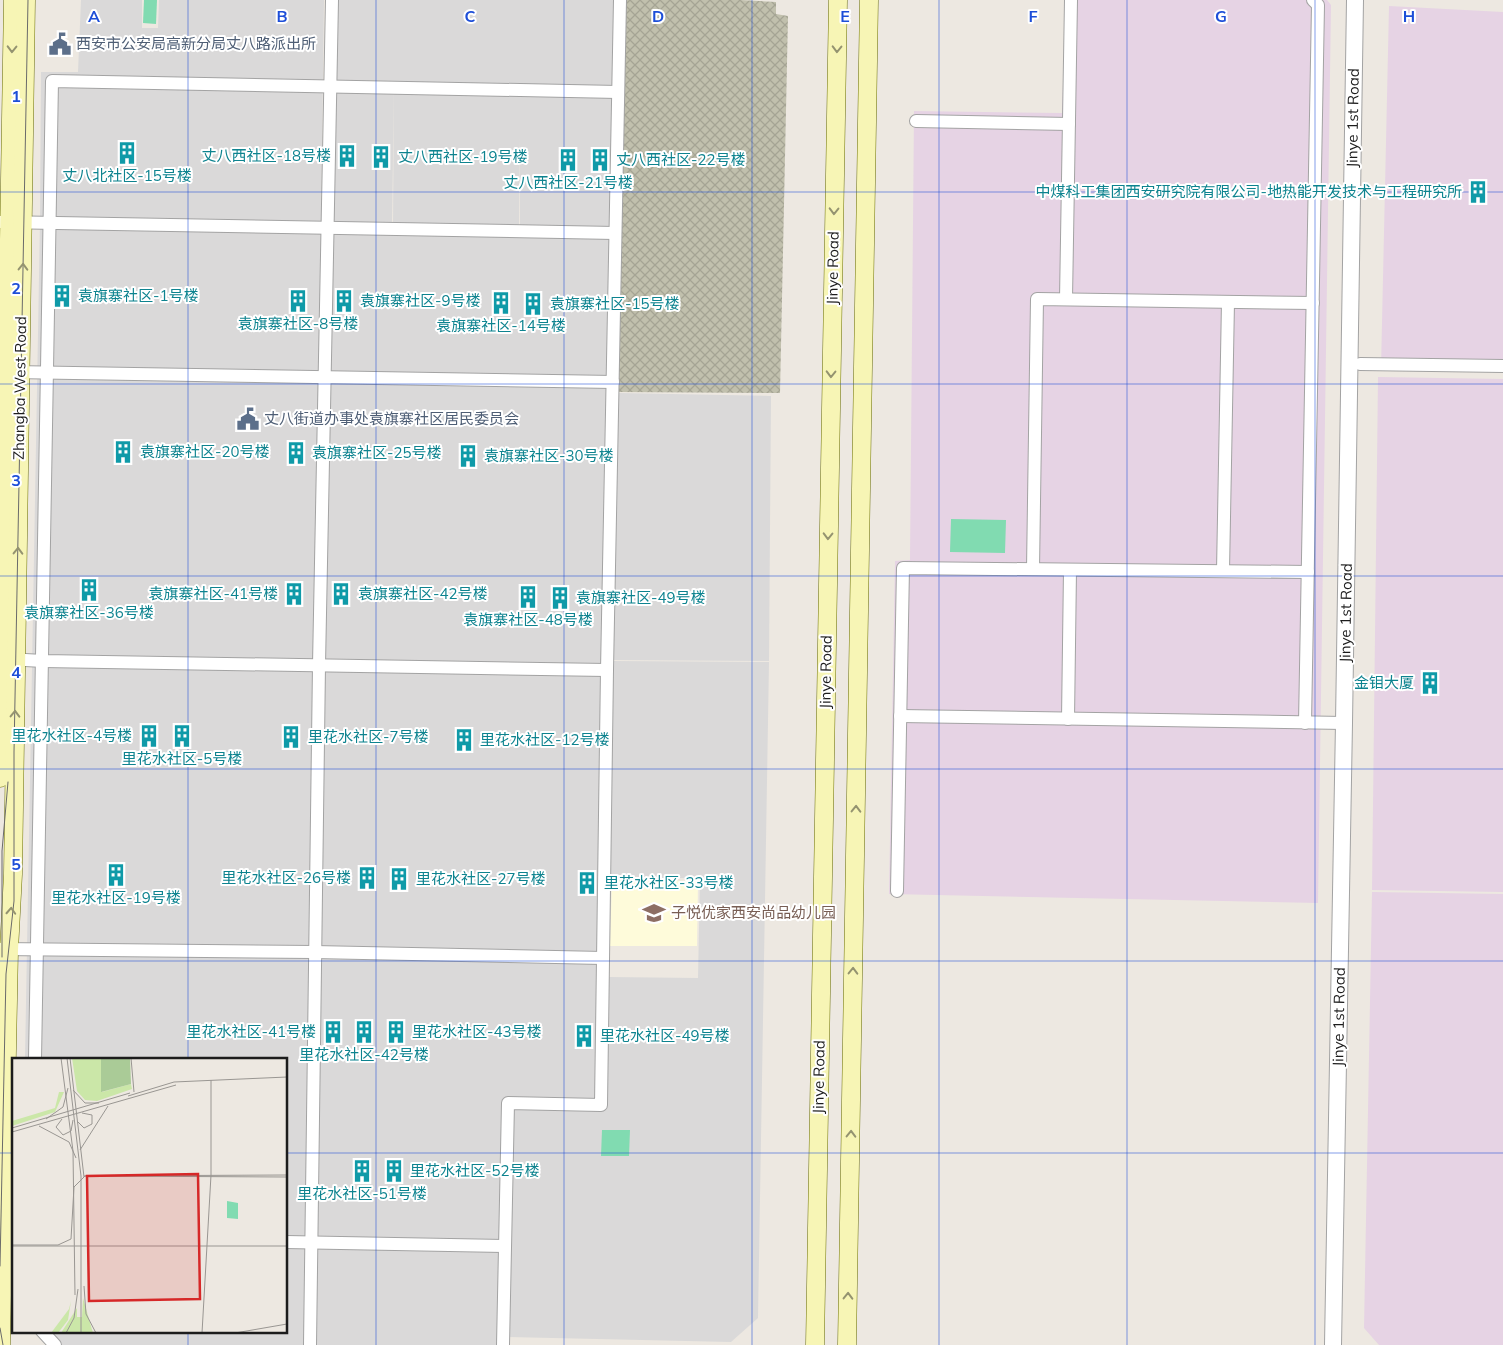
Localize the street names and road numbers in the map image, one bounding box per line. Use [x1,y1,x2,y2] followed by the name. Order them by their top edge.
[1342,68,1363,168] street label: Jinye 1st Road
[822,231,843,305] street label: Jinye Road
[9,316,30,460] street label: Zhangba West Road
[1335,563,1356,663] street label: Jinye 1st Road
[815,635,836,709] street label: Jinye Road
[1328,967,1349,1067] street label: Jinye 1st Road
[808,1040,829,1114] street label: Jinye Road

